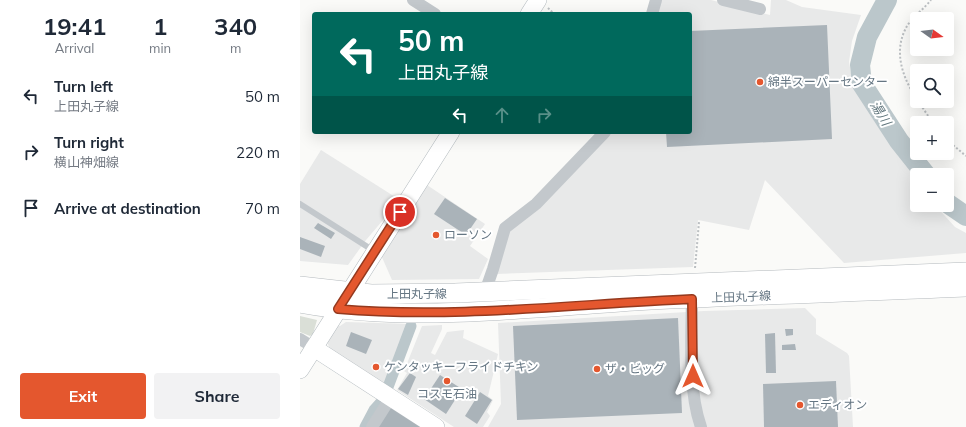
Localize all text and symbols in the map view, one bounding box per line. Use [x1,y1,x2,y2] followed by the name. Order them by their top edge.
[43,11,106,41] text: 19:41
[153,11,167,41] text: 1
[214,11,257,41] text: 340
[910,12,954,56] north arrow
[910,12,954,212] map controls
[398,23,464,58] text: 50 m
[332,28,384,80] icon: left
[55,40,94,56] text: Arrival
[149,40,171,56] text: min
[230,40,241,56] text: m
[398,61,488,84] text: 上田丸子線
[910,64,954,108] button: search
[768,74,888,89] place label: 綿半スーパーセンター
[54,77,113,96] text: Turn left
[755,77,765,87] marker: 綿半スーパーセンター
[20,85,42,107] icon: left
[245,87,280,106] text: 50 m
[54,98,119,114] text: 上田丸子線
[867,98,896,130] water label: 湯川
[449,104,471,126] icon: left
[491,104,513,126] icon: ahead
[533,104,555,126] icon: right
[910,116,954,160] button: +
[54,133,124,152] text: Turn right
[20,141,42,163] icon: right
[236,143,280,162] text: 220 m
[54,154,119,170] text: 横山神畑線
[910,168,954,212] button: −
[383,195,417,229] pin
[20,197,42,219] icon: arrive
[54,199,201,218] text: Arrive at destination
[245,199,280,218] text: 70 m
[389,201,411,223] icon: arrive
[444,227,492,242] place label: ローソン
[431,230,441,240] marker: ローソン
[387,286,447,301] street label: 上田丸子線
[711,288,771,305] street label: 上田丸子線
[672,355,714,397] position arrow
[384,359,539,374] place label: ケンタッキーフライドチキン
[605,361,665,376] place label: ザ・ビッグ
[371,362,381,372] marker: ケンタッキーフライドチキン
[592,364,602,374] marker: ザ・ビッグ
[20,373,146,419] button: Exit
[154,373,280,419] button: Share
[442,376,452,386] marker: コスモ石油
[417,386,477,401] place label: コスモ石油
[808,397,867,412] place label: エディオン
[795,400,805,410] marker: エディオン

